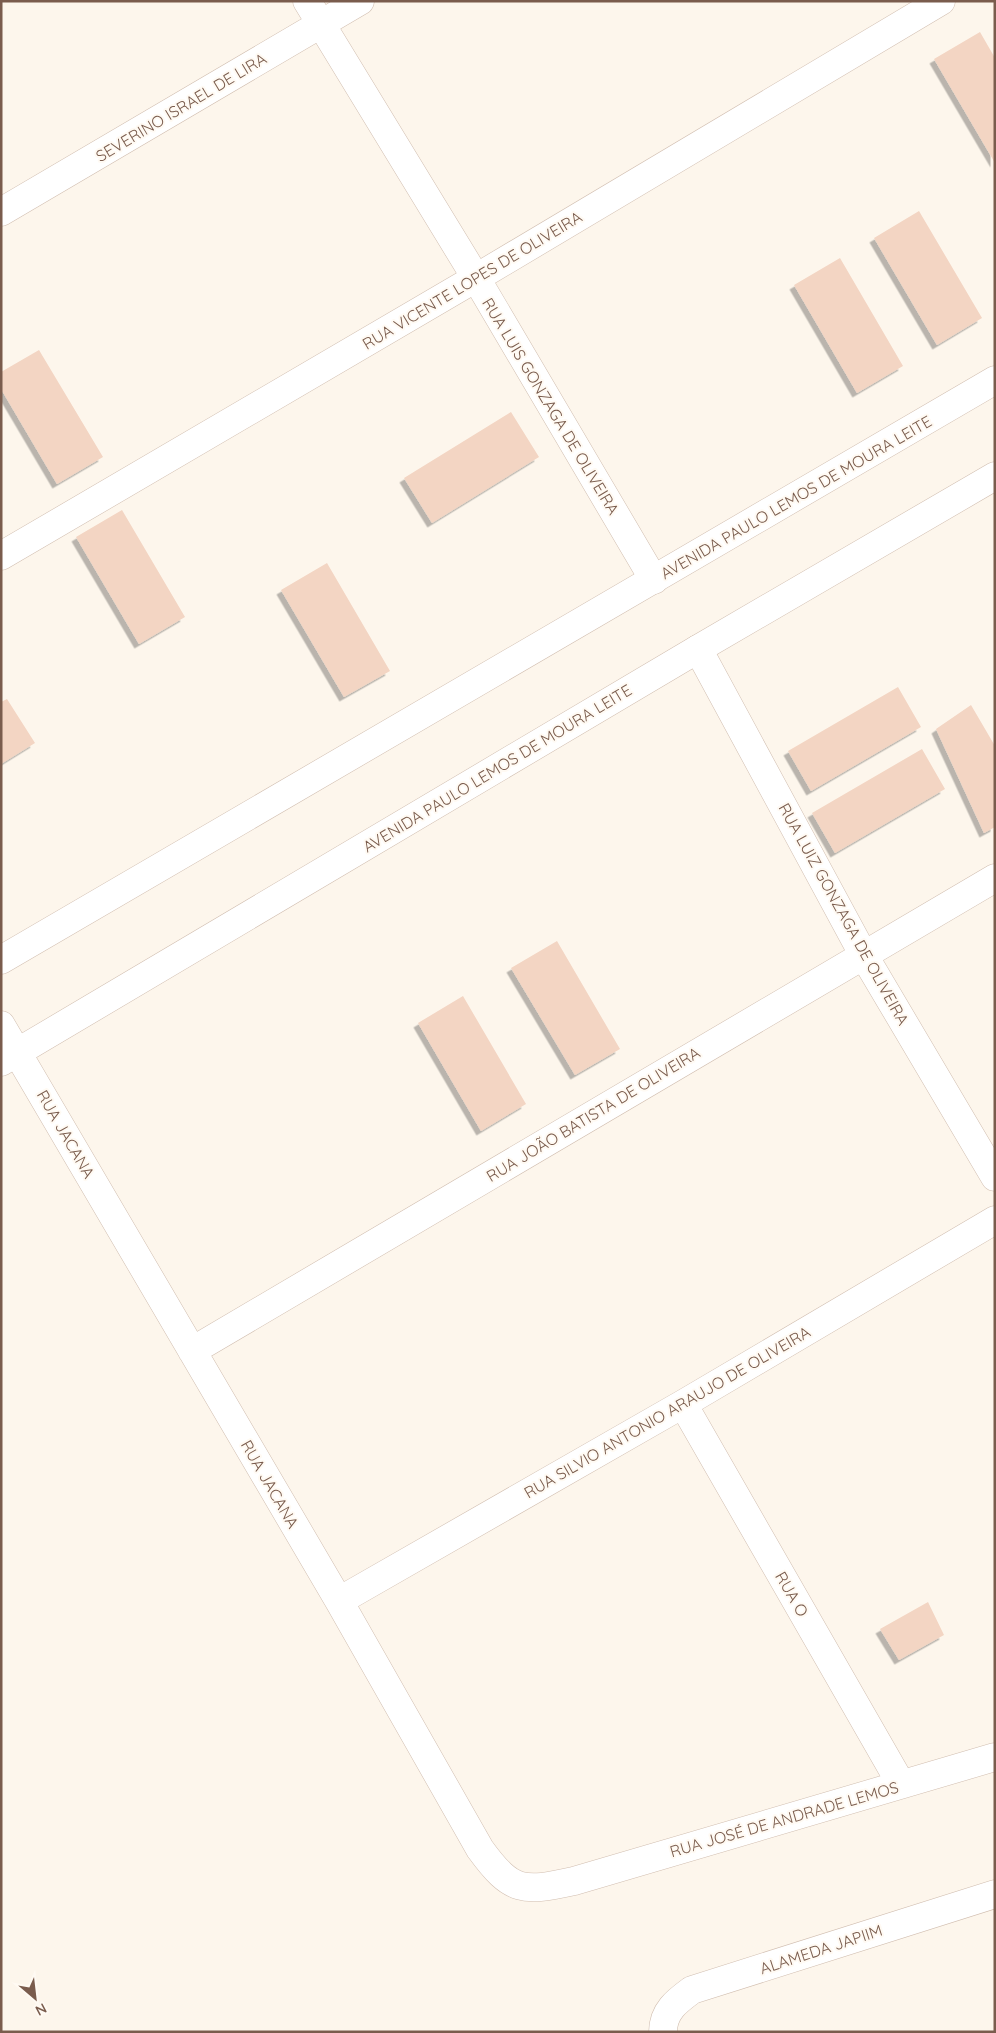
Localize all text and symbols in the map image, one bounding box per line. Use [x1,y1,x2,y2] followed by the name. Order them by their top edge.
[92,48,270,166] street label: SEVERINO ISRAEL DE LIRA
[359,206,585,354] street label: RUA VICENTE LOPES DE OLIVEIRA
[478,294,624,518] street label: RUA LUIS GONZAGA DE OLIVEIRA
[657,411,935,583] street label: AVENIDA PAULO LEMOS DE MOURA LEITE
[359,680,635,856] street label: AVENIDA PAULO LEMOS DE MOURA LEITE
[774,799,914,1029] street label: RUA LUIZ GONZAGA DE OLIVEIRA
[483,1042,703,1186] street label: RUA JOÃO BATISTA DE OLIVEIRA
[33,1086,99,1182] street label: RUA JACANA
[520,1322,814,1502] street label: RUA SILVIO ANTONIO ARAUJO DE OLIVEIRA
[237,1436,303,1532] street label: RUA JACANA
[771,1568,813,1620] street label: RUA O
[667,1777,901,1861] street label: RUA JOSÉ DE ANDRADE LEMOS
[757,1920,885,1978] street label: ALAMEDA JAPIIM
[10,1973,60,2023] north arrow
[32,1999,50,2020] text: N

